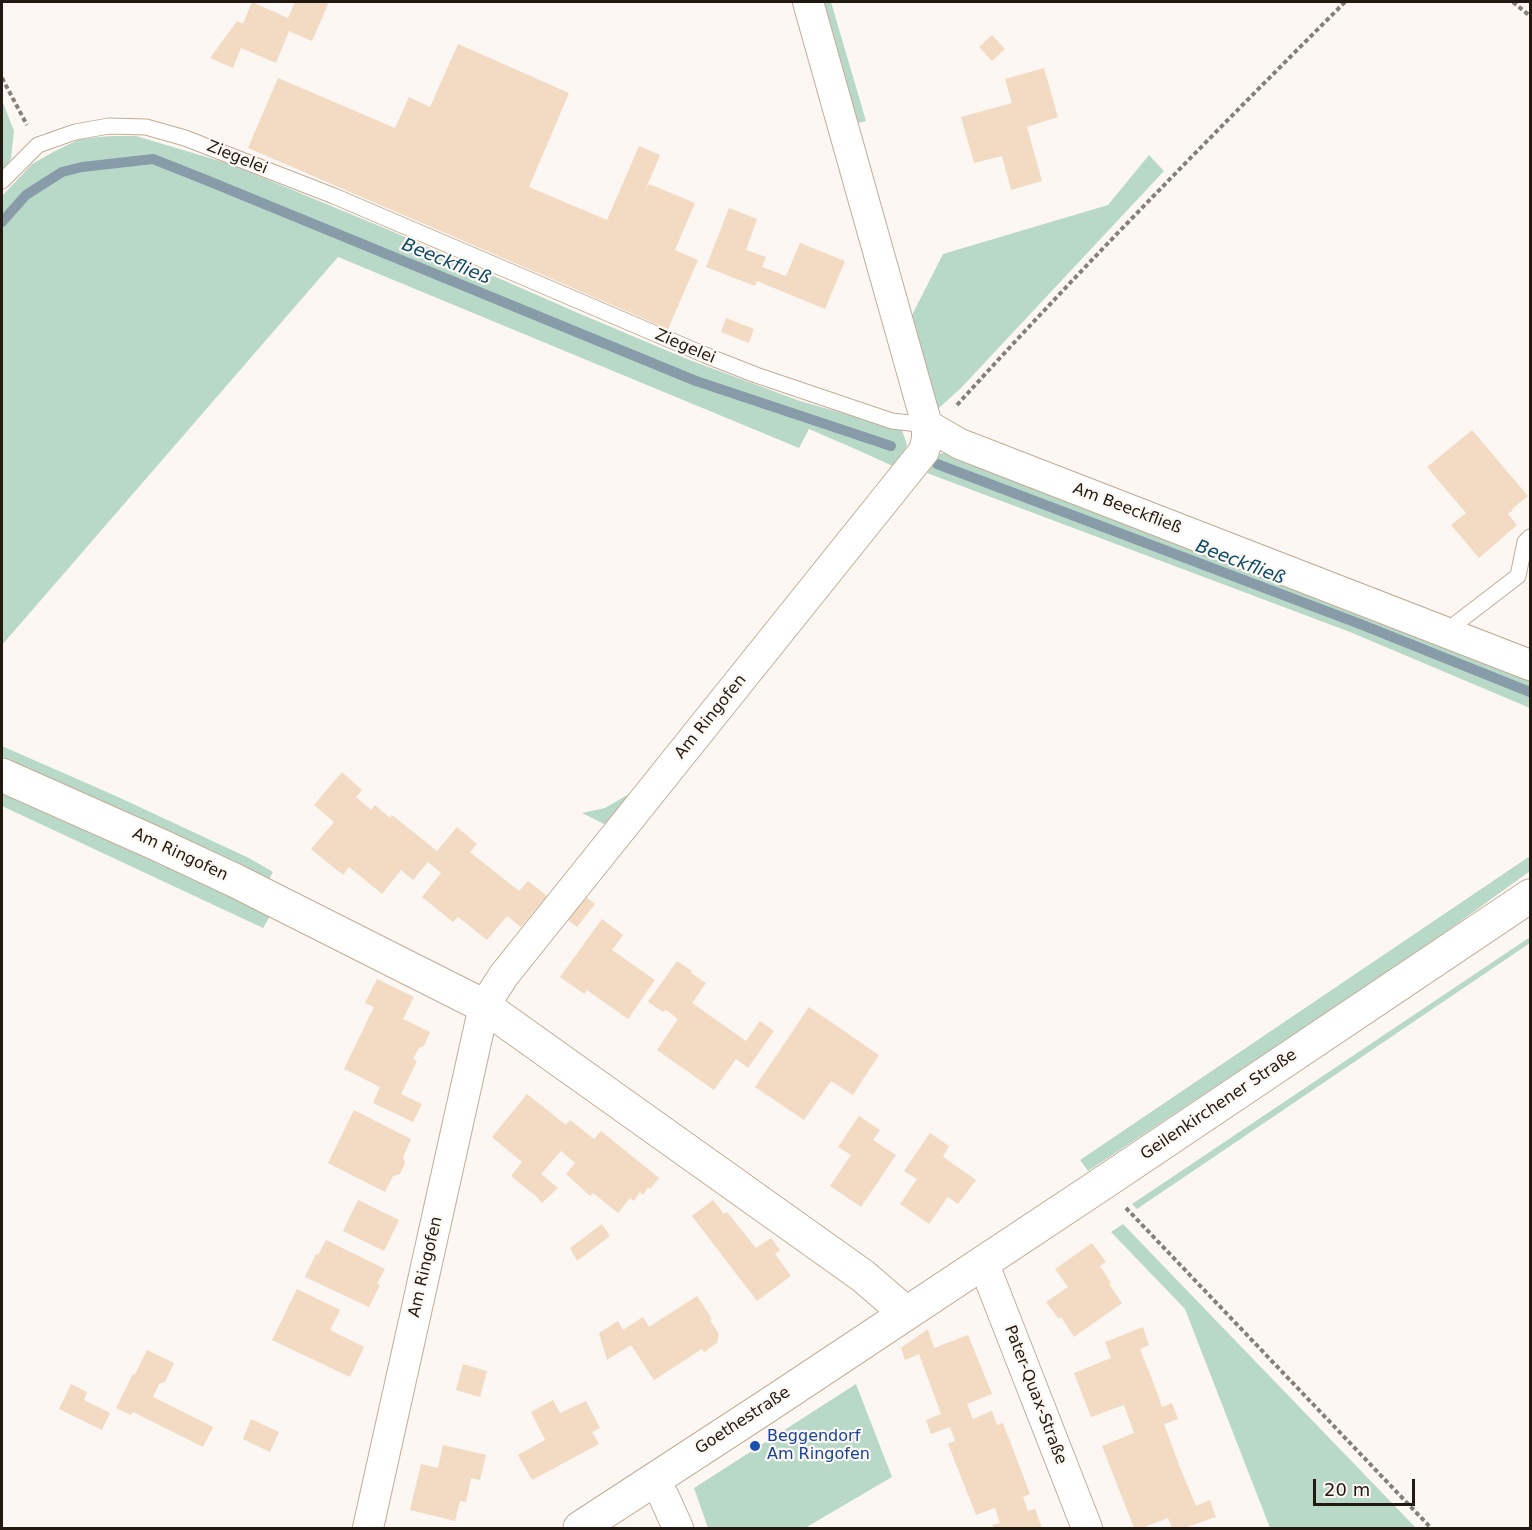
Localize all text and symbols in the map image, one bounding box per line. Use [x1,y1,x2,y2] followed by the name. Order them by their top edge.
[204,137,270,179] street label: Ziegelei
[398,234,494,290] water label: Beeckfließ
[652,326,718,368] street label: Ziegelei
[1070,479,1184,539] street label: Am Beeckfließ
[1192,536,1288,590] water label: Beeckfließ
[671,671,751,763] street label: Am Ringofen
[129,825,231,885] street label: Am Ringofen
[1137,1046,1301,1164] street label: Geilenkirchener Straße
[405,1215,447,1319] street label: Am Ringofen
[1000,1323,1070,1467] street label: Pater-Quax-Straße
[692,1383,794,1459] street label: Goethestraße
[767,1427,870,1465] place label: Beggendorf Am Ringofen
[748,1439,762,1453] marker: Beggendorf Am Ringofen
[1316,1467,1418,1505] scale bar
[1324,1479,1370,1500] text: 20 m

